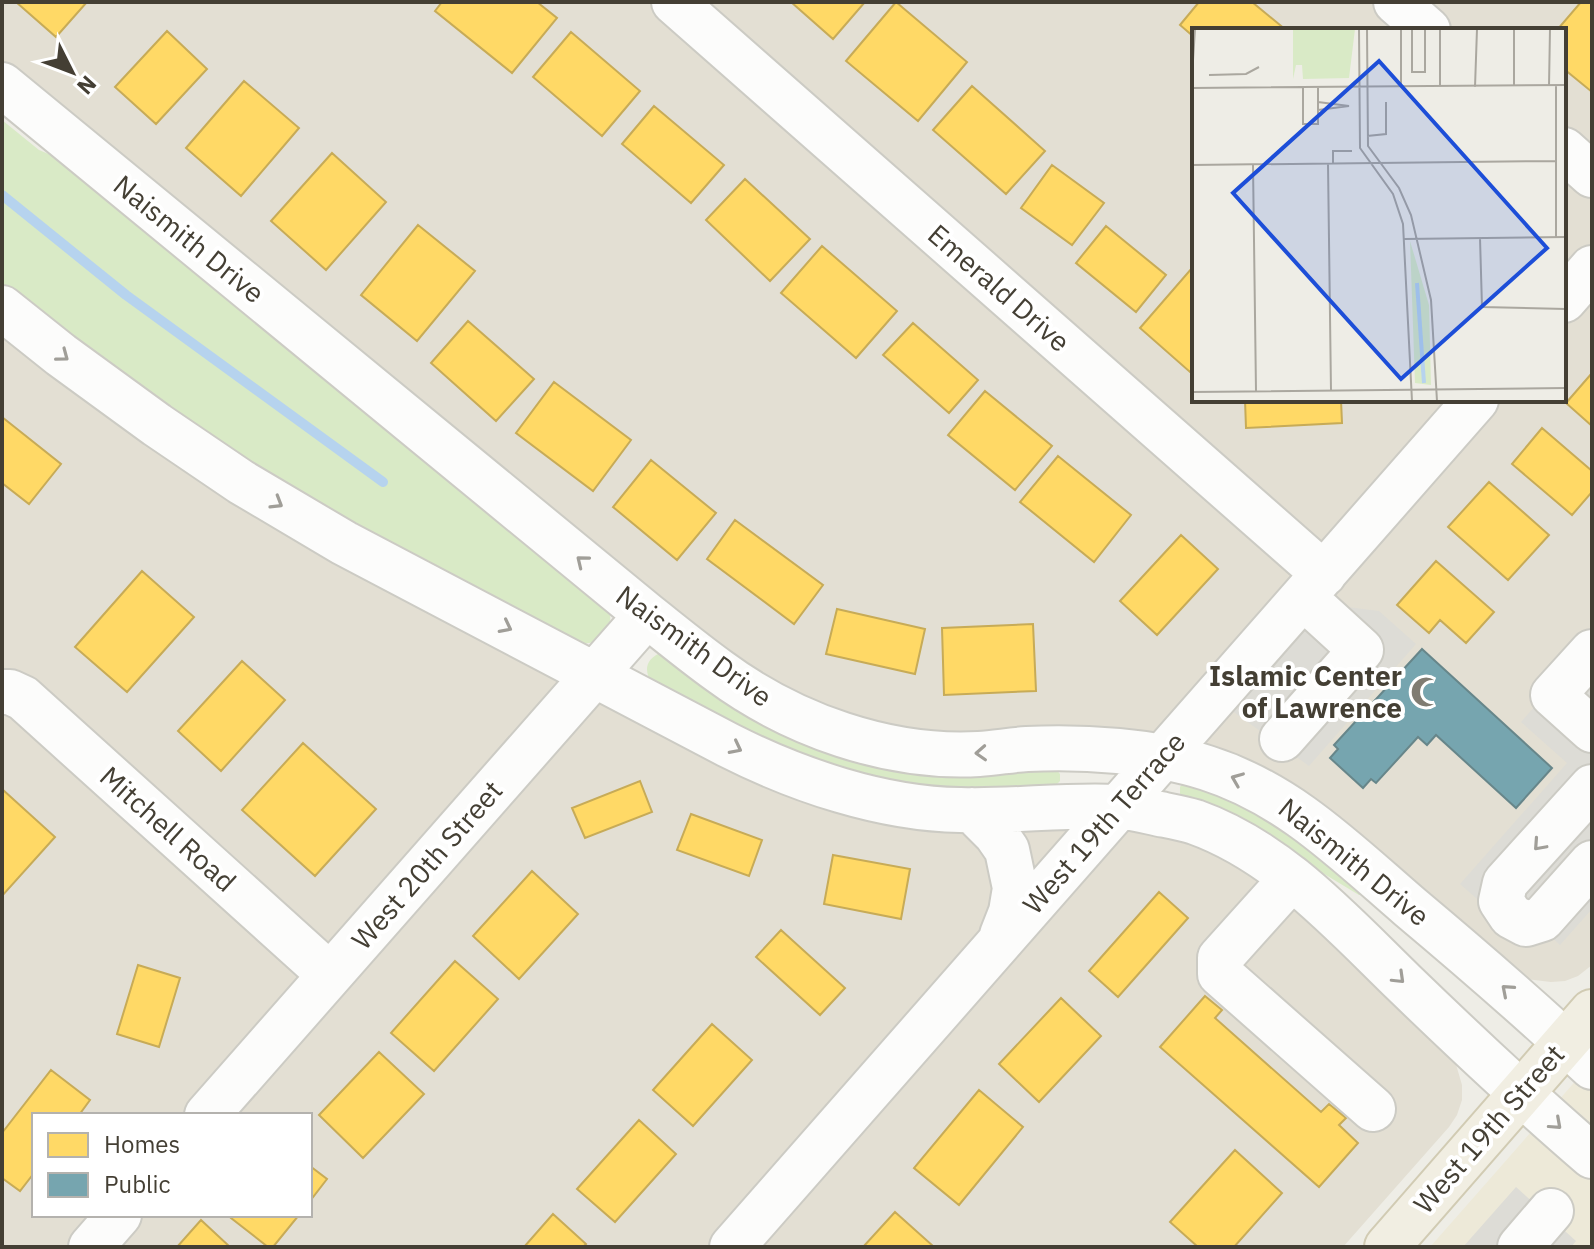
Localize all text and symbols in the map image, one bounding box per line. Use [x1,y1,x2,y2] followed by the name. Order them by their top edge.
[1192,28,1566,402] inset map
[32,32,112,112] north arrow
[71,70,103,101] text: N
[106,166,273,311] street label: Naismith Drive
[921,216,1078,360] street label: Emerald Drive
[54,346,69,360] one-way arrow
[268,494,283,509] one-way arrow
[577,556,591,571] one-way arrow
[609,577,780,715] street label: Naismith Drive
[497,618,512,633] one-way arrow
[1209,657,1402,726] place label: Islamic Center of Lawrence
[1409,675,1443,709] mosque icon: Islamic Center of Lawrence
[1014,724,1193,922] street label: West 19th Terrace
[727,739,742,754] one-way arrow
[974,744,987,761] one-way arrow
[92,758,244,900] street label: Mitchell Road
[343,772,510,957] street label: West 20th Street
[1231,773,1245,789] one-way arrow
[1271,789,1438,934] street label: Naismith Drive
[1534,836,1549,850] one-way arrow
[1390,969,1404,983] one-way arrow
[1502,985,1517,1000] one-way arrow
[1405,1036,1572,1221] street label: West 19th Street
[32,1113,312,1217] legend
[1547,1115,1562,1129] one-way arrow
[104,1128,180,1160] text: Homes
[104,1168,171,1200] text: Public

